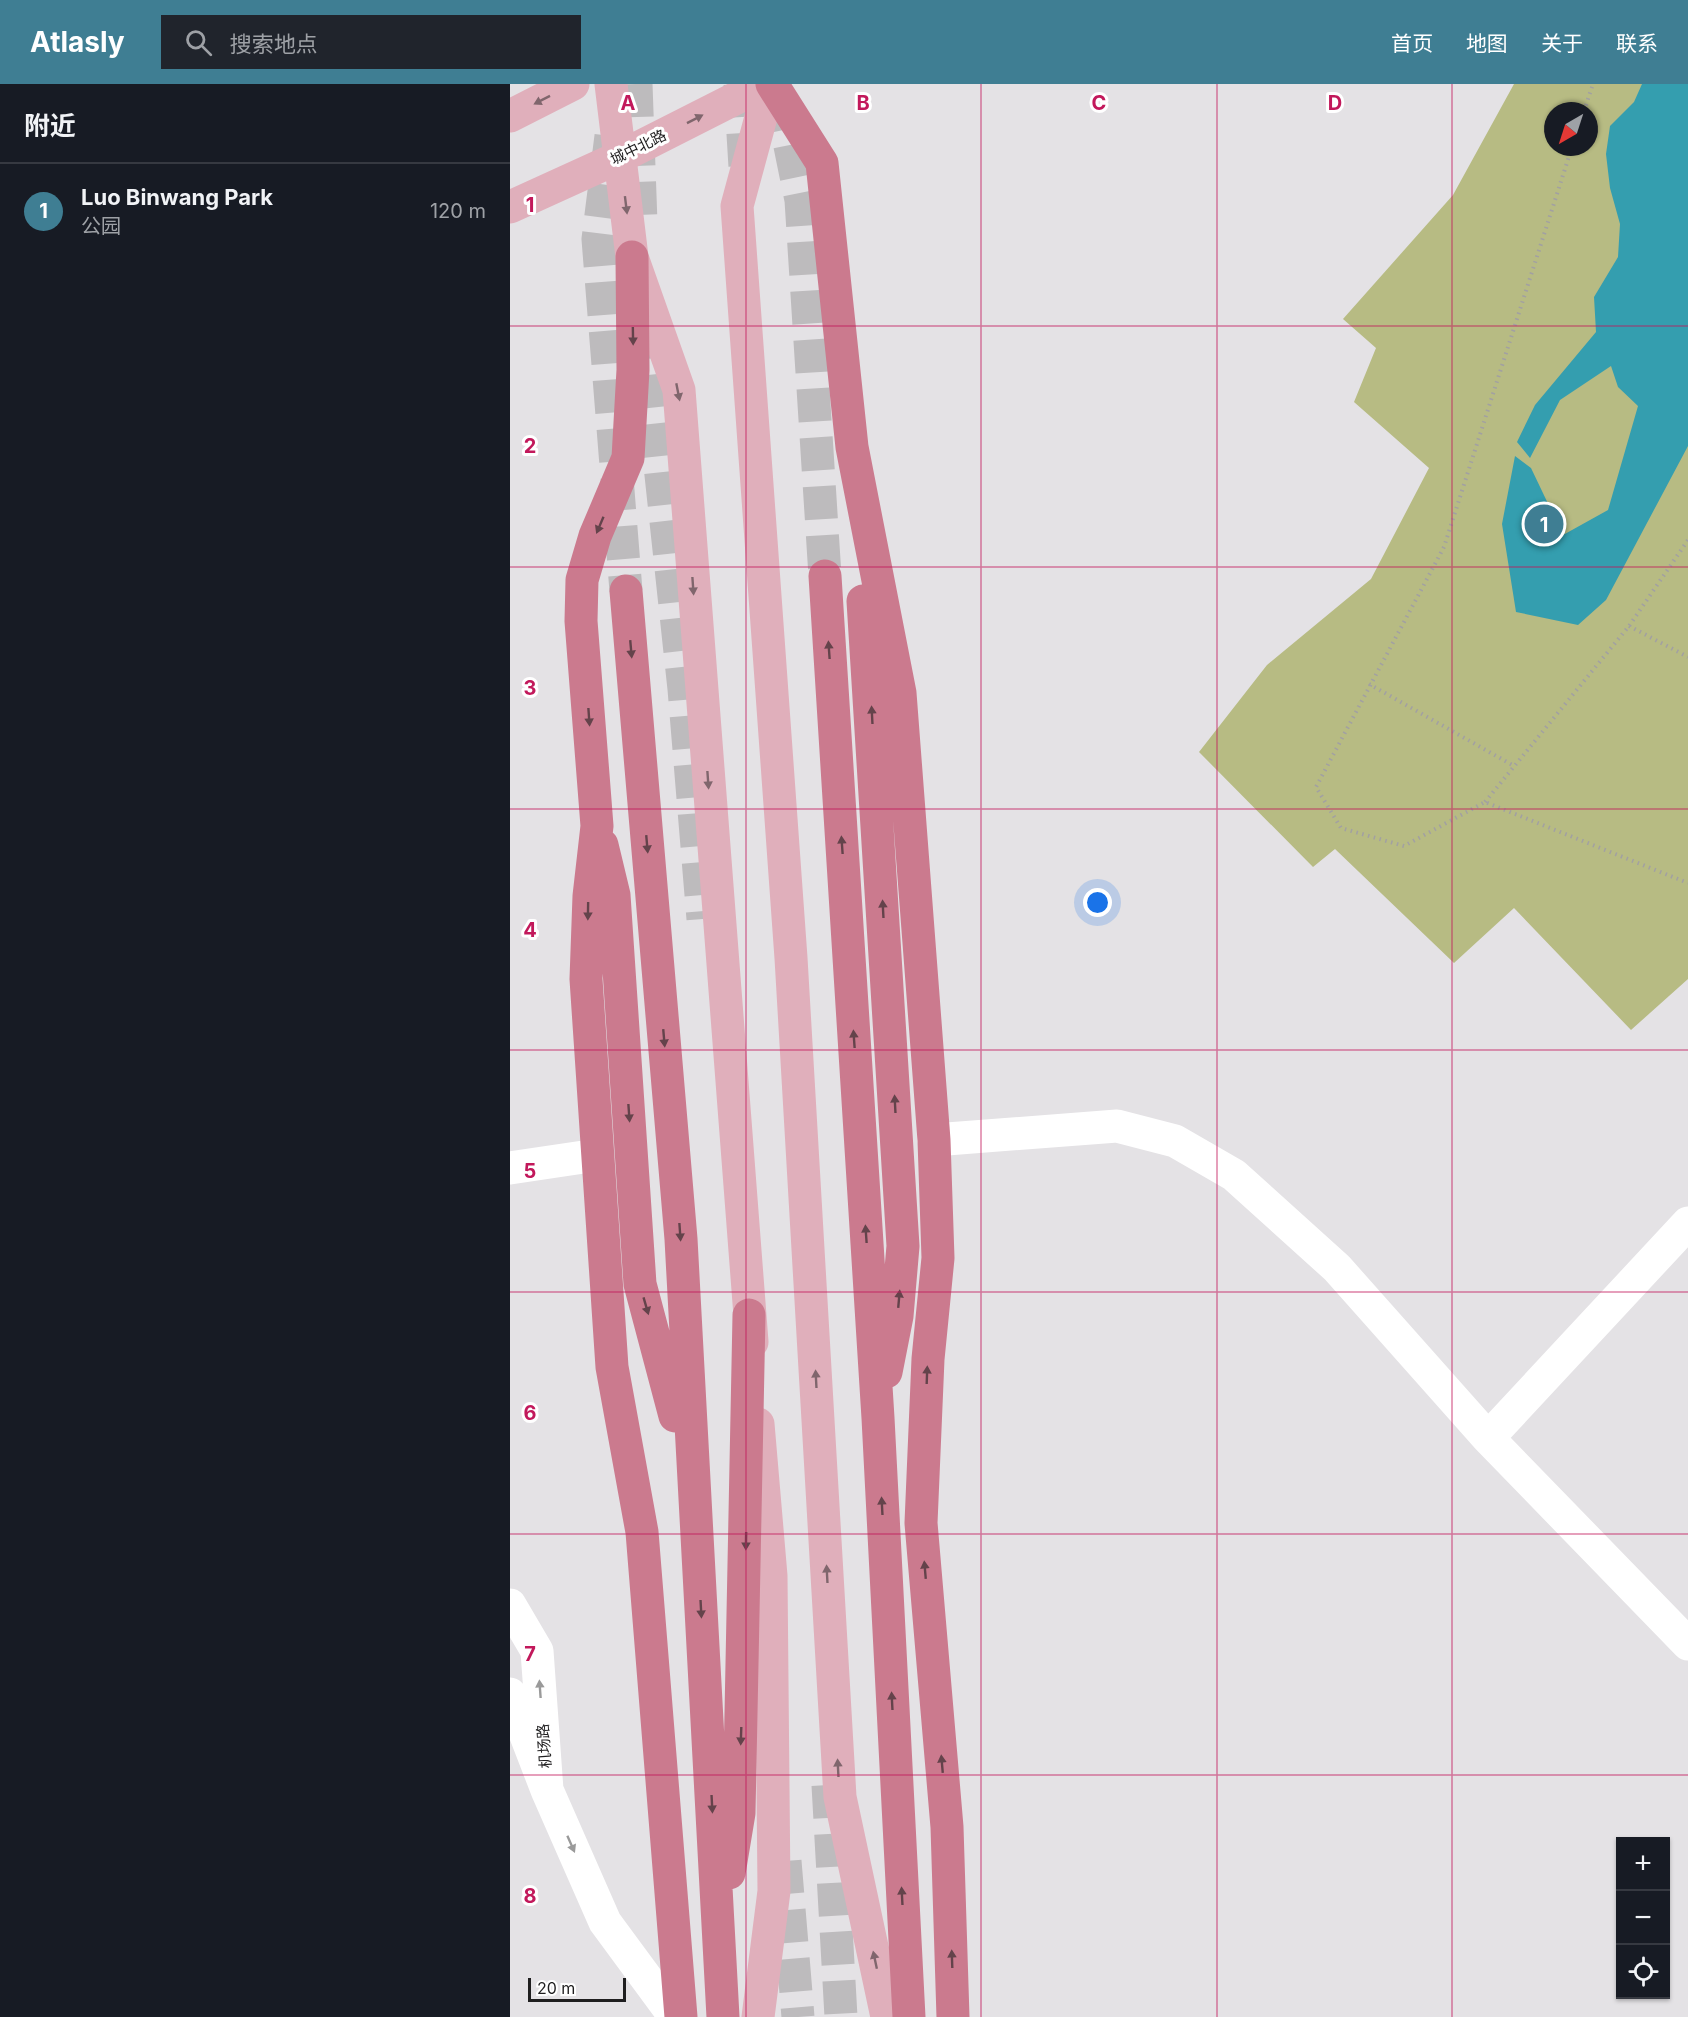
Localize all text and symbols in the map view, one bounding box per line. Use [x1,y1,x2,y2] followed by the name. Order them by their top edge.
[161,15,581,69] search box
[30,25,125,59] text: Atlasly
[182,26,215,59] icon: search
[230,31,318,57] text: 搜索地点
[1391,31,1433,56] text: 首页
[1466,31,1508,56] text: 地图
[1541,31,1583,56] text: 关于
[1616,31,1658,56] text: 联系
[621,91,636,115] text: A
[856,91,870,115] text: B
[1092,91,1106,115] text: C
[1328,91,1342,115] text: D
[533,95,550,105] one-way arrow
[1544,102,1598,156] north arrow
[24,110,76,141] text: 附近
[687,114,704,123] one-way arrow
[607,125,669,169] street label: 城中北路
[81,184,273,210] text: Luo Binwang Park
[526,193,534,217] text: 1
[621,195,630,214] one-way arrow
[39,199,48,223] text: 1
[430,199,486,223] text: 120 m
[81,214,121,238] text: 公园
[628,327,638,346] one-way arrow
[674,382,683,401] one-way arrow
[524,434,536,458] text: 2
[1524,502,1564,546] pin: 1
[595,516,604,534] one-way arrow
[689,576,698,595] one-way arrow
[626,640,636,659] one-way arrow
[825,641,834,660] one-way arrow
[524,676,536,700] text: 3
[867,705,876,724] one-way arrow
[584,707,594,726] one-way arrow
[703,771,713,790] one-way arrow
[643,834,652,853] one-way arrow
[837,835,846,854] one-way arrow
[1083,888,1112,917] your location
[879,900,888,919] one-way arrow
[583,901,593,920] one-way arrow
[523,918,537,942] text: 4
[659,1028,669,1047] one-way arrow
[849,1030,858,1049] one-way arrow
[890,1095,899,1114] one-way arrow
[624,1103,633,1122] one-way arrow
[524,1159,536,1183] text: 5
[675,1223,685,1242] one-way arrow
[861,1225,871,1244] one-way arrow
[894,1289,904,1308] one-way arrow
[642,1297,651,1315] one-way arrow
[922,1365,932,1384] one-way arrow
[811,1370,820,1389] one-way arrow
[524,1401,537,1425] text: 6
[878,1497,887,1516] one-way arrow
[741,1532,751,1551] one-way arrow
[920,1560,930,1579] one-way arrow
[822,1564,832,1583] one-way arrow
[696,1600,705,1619] one-way arrow
[524,1642,536,1666] text: 7
[535,1679,544,1698] one-way arrow
[888,1691,897,1710] one-way arrow
[533,1723,555,1769] street label: 机场路
[737,1727,746,1746] one-way arrow
[937,1754,946,1773] one-way arrow
[834,1759,843,1778] one-way arrow
[707,1794,716,1813] one-way arrow
[566,1835,576,1853] one-way arrow
[1616,1837,1670,1999] map controls
[1616,1837,1670,1891] button: +
[523,1884,537,1908] text: 8
[898,1886,907,1905] one-way arrow
[1616,1891,1670,1945] button: −
[1616,1945,1670,1999] button: locate
[947,1949,956,1968] one-way arrow
[869,1951,879,1969] one-way arrow
[528,1975,626,2002] scale bar
[537,1978,575,1998] text: 20 m

